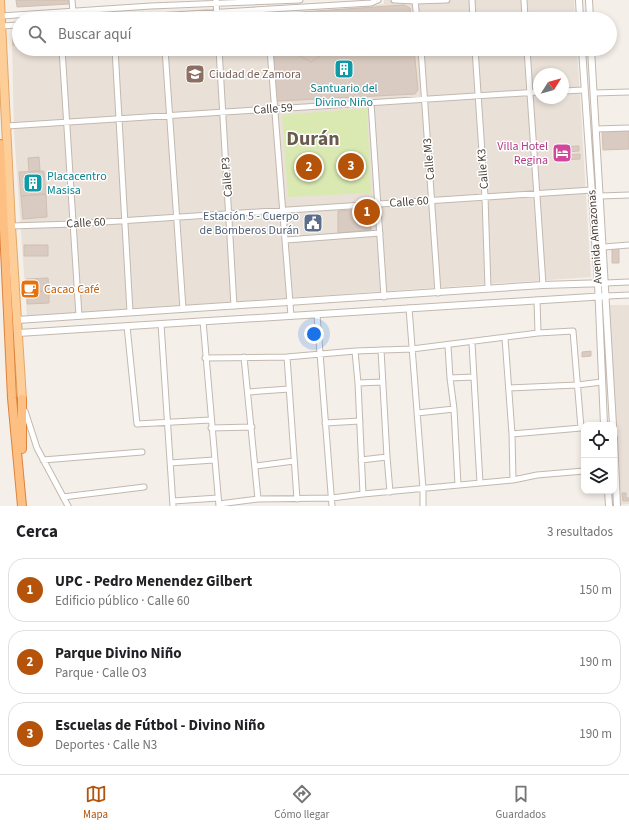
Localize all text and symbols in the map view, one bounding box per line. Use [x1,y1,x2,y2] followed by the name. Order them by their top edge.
[12,12,617,56] search box
[26,23,48,45] icon: search
[58,24,131,45] text: Buscar aquí
[333,58,355,80] building icon: Santuario del Divino Niño
[184,63,206,85] school or university icon: Ciudad de Zamora
[209,66,301,83] place label: Ciudad de Zamora
[533,68,569,104] north arrow
[310,80,378,111] place label: Santuario del Divino Niño
[253,99,293,119] street label: Calle 59
[286,125,340,153] district label: Durán
[419,137,439,181] street label: Calle M3
[497,138,548,169] place label: Villa Hotel Regina
[551,142,573,164] hotel icon: Villa Hotel Regina
[473,148,493,190] street label: Calle K3
[338,151,364,181] pin: 3
[296,152,322,182] pin: 2
[217,156,237,198] street label: Calle P3
[47,168,107,199] place label: Placacentro Masisa
[22,172,44,194] building icon: Placacentro Masisa
[583,189,607,285] street label: Avenida Amazonas
[389,192,429,212] street label: Calle 60
[354,197,380,227] pin: 1
[200,208,299,239] place label: Estación 5 - Cuerpo de Bomberos Durán
[302,212,324,234] public building icon: Estación 5 - Cuerpo de Bomberos Durán
[66,213,106,233] street label: Calle 60
[19,278,41,300] cafe icon: Cacao Café
[44,281,99,298] place label: Cacao Café
[304,324,324,344] your location
[581,422,617,494] map controls
[581,422,617,458] button: locate
[581,458,617,494] button: layers
[16,520,58,544] text: Cerca
[547,523,613,541] text: 3 resultados
[55,571,252,592] text: UPC - Pedro Menendez Gilbert
[27,581,33,599] text: 1
[579,581,612,599] text: 150 m
[55,592,190,610] text: Edificio público · Calle 60
[55,643,182,664] text: Parque Divino Niño
[27,653,33,671] text: 2
[579,653,612,671] text: 190 m
[55,664,147,682] text: Parque · Calle O3
[55,715,265,736] text: Escuelas de Fútbol - Divino Niño
[27,725,33,743] text: 3
[579,725,612,743] text: 190 m
[55,736,157,754] text: Deportes · Calle N3
[83,783,108,822] tab: Mapa
[274,783,329,822] tab: Cómo llegar
[496,783,546,822] tab: Guardados

